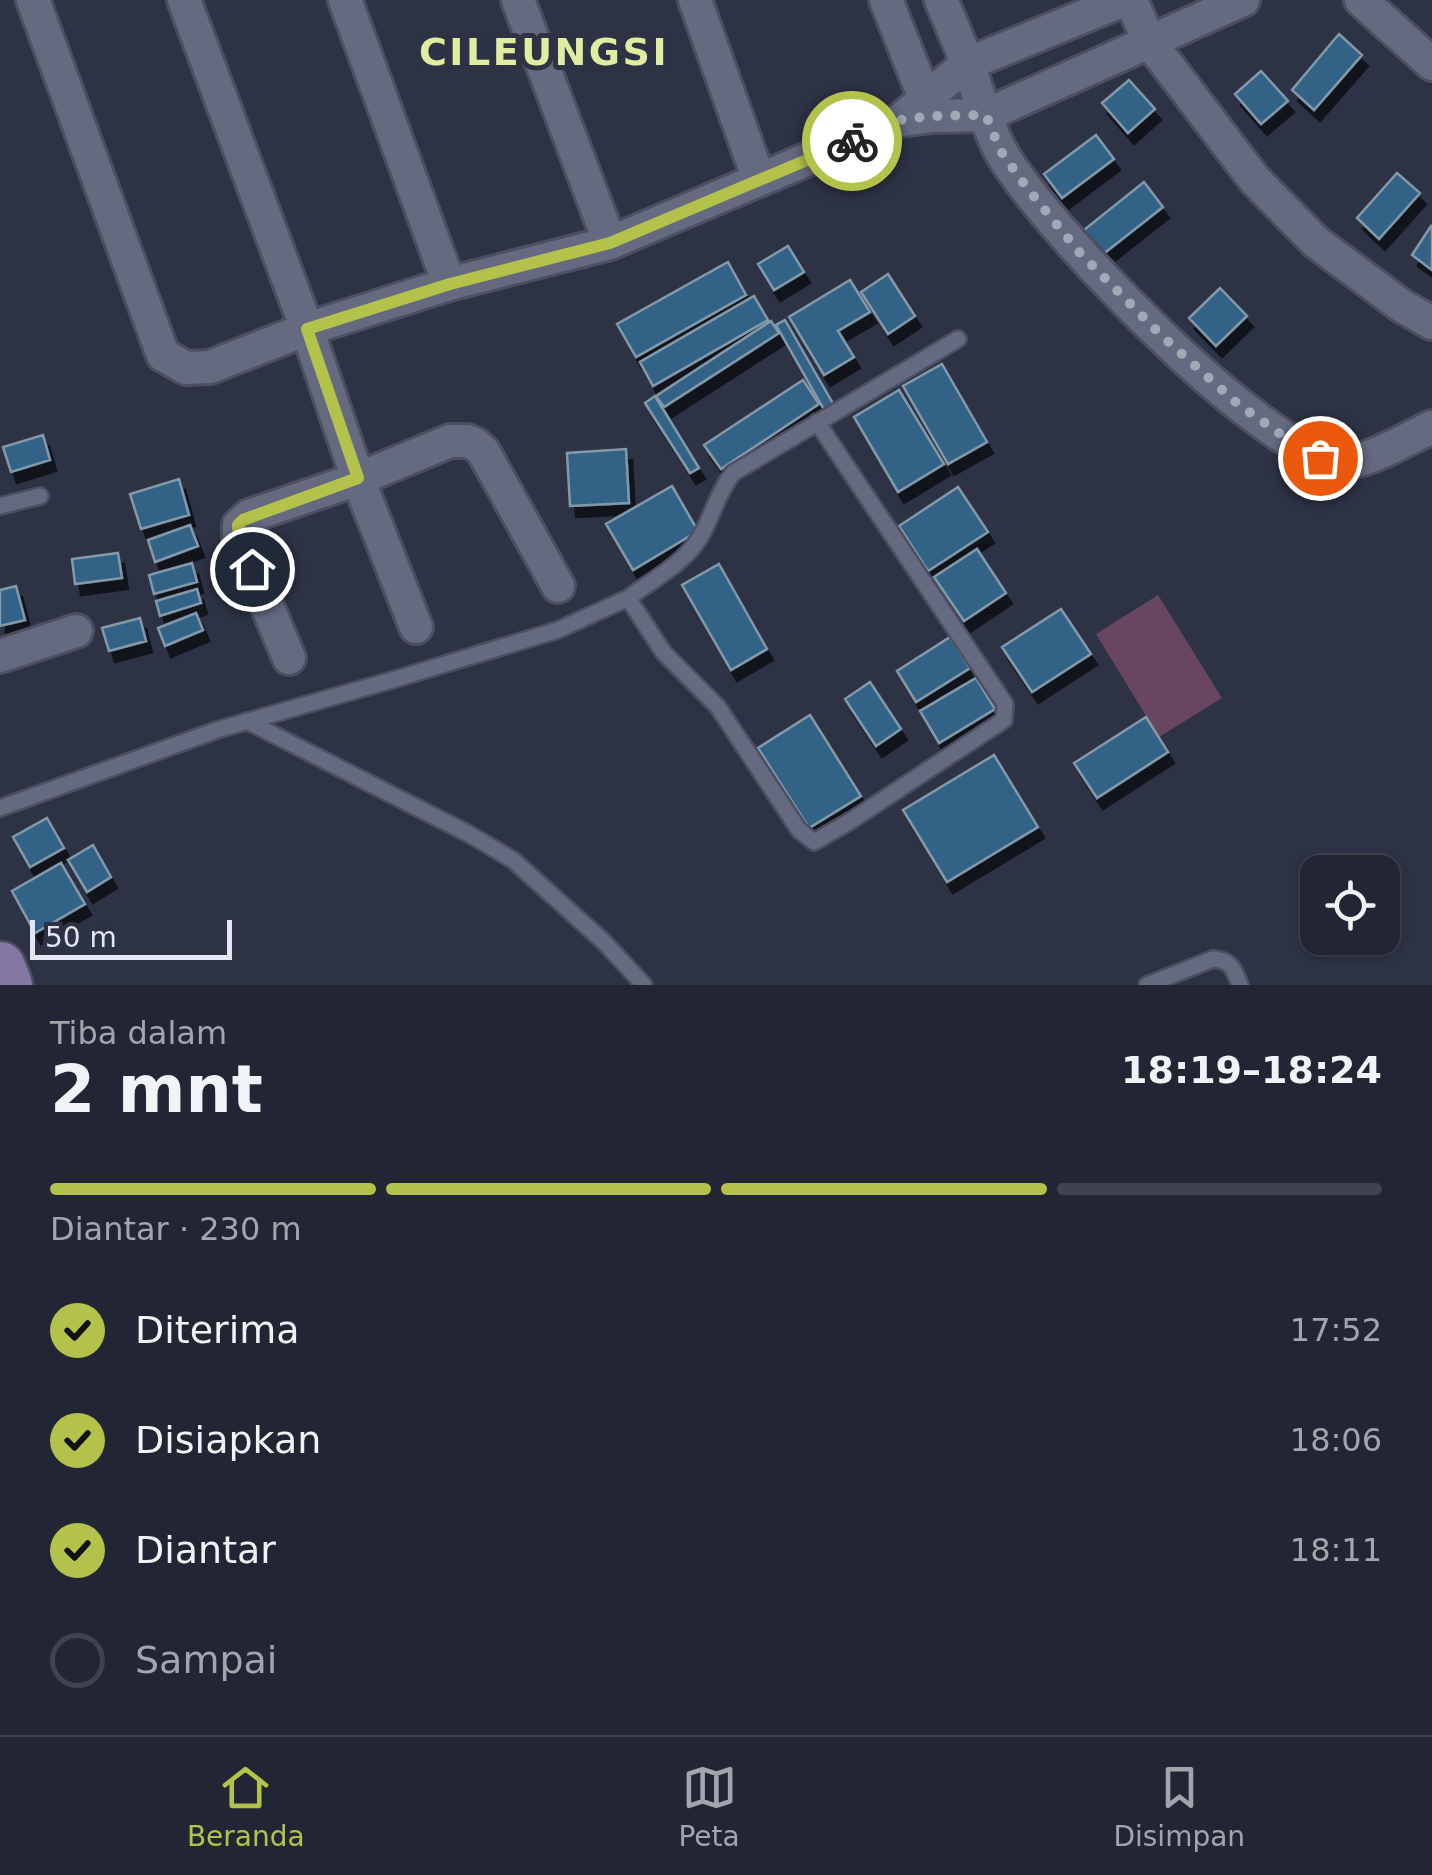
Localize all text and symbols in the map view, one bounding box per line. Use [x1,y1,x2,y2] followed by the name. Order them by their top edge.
[419,30,669,74] district label: CILEUNGSI
[802,91,902,191] courier
[825,114,880,169] icon: bike
[1278,416,1363,501] pin
[1293,431,1348,486] icon: bag
[210,527,295,612] pin
[225,542,280,597] icon: home
[1300,855,1400,955] map controls
[1300,855,1400,955] button: locate
[30,915,232,960] scale bar
[45,921,117,954] text: 50 m
[50,1014,227,1052] text: Tiba dalam
[1121,1048,1382,1092] text: 18:19–18:24
[50,1052,263,1127] text: 2 mnt
[50,1210,302,1248] text: Diantar · 230 m
[50,1303,105,1358] icon: check
[135,1308,300,1352] text: Diterima
[1290,1311,1382,1349] text: 17:52
[50,1413,105,1468] icon: check
[135,1418,321,1462] text: Disiapkan
[1290,1421,1382,1459] text: 18:06
[50,1523,105,1578] icon: check
[135,1528,276,1572] text: Diantar
[1290,1531,1382,1569] text: 18:11
[135,1638,277,1682] text: Sampai
[187,1760,305,1853] tab: Beranda
[678,1760,740,1853] tab: Peta
[1113,1760,1245,1853] tab: Disimpan

